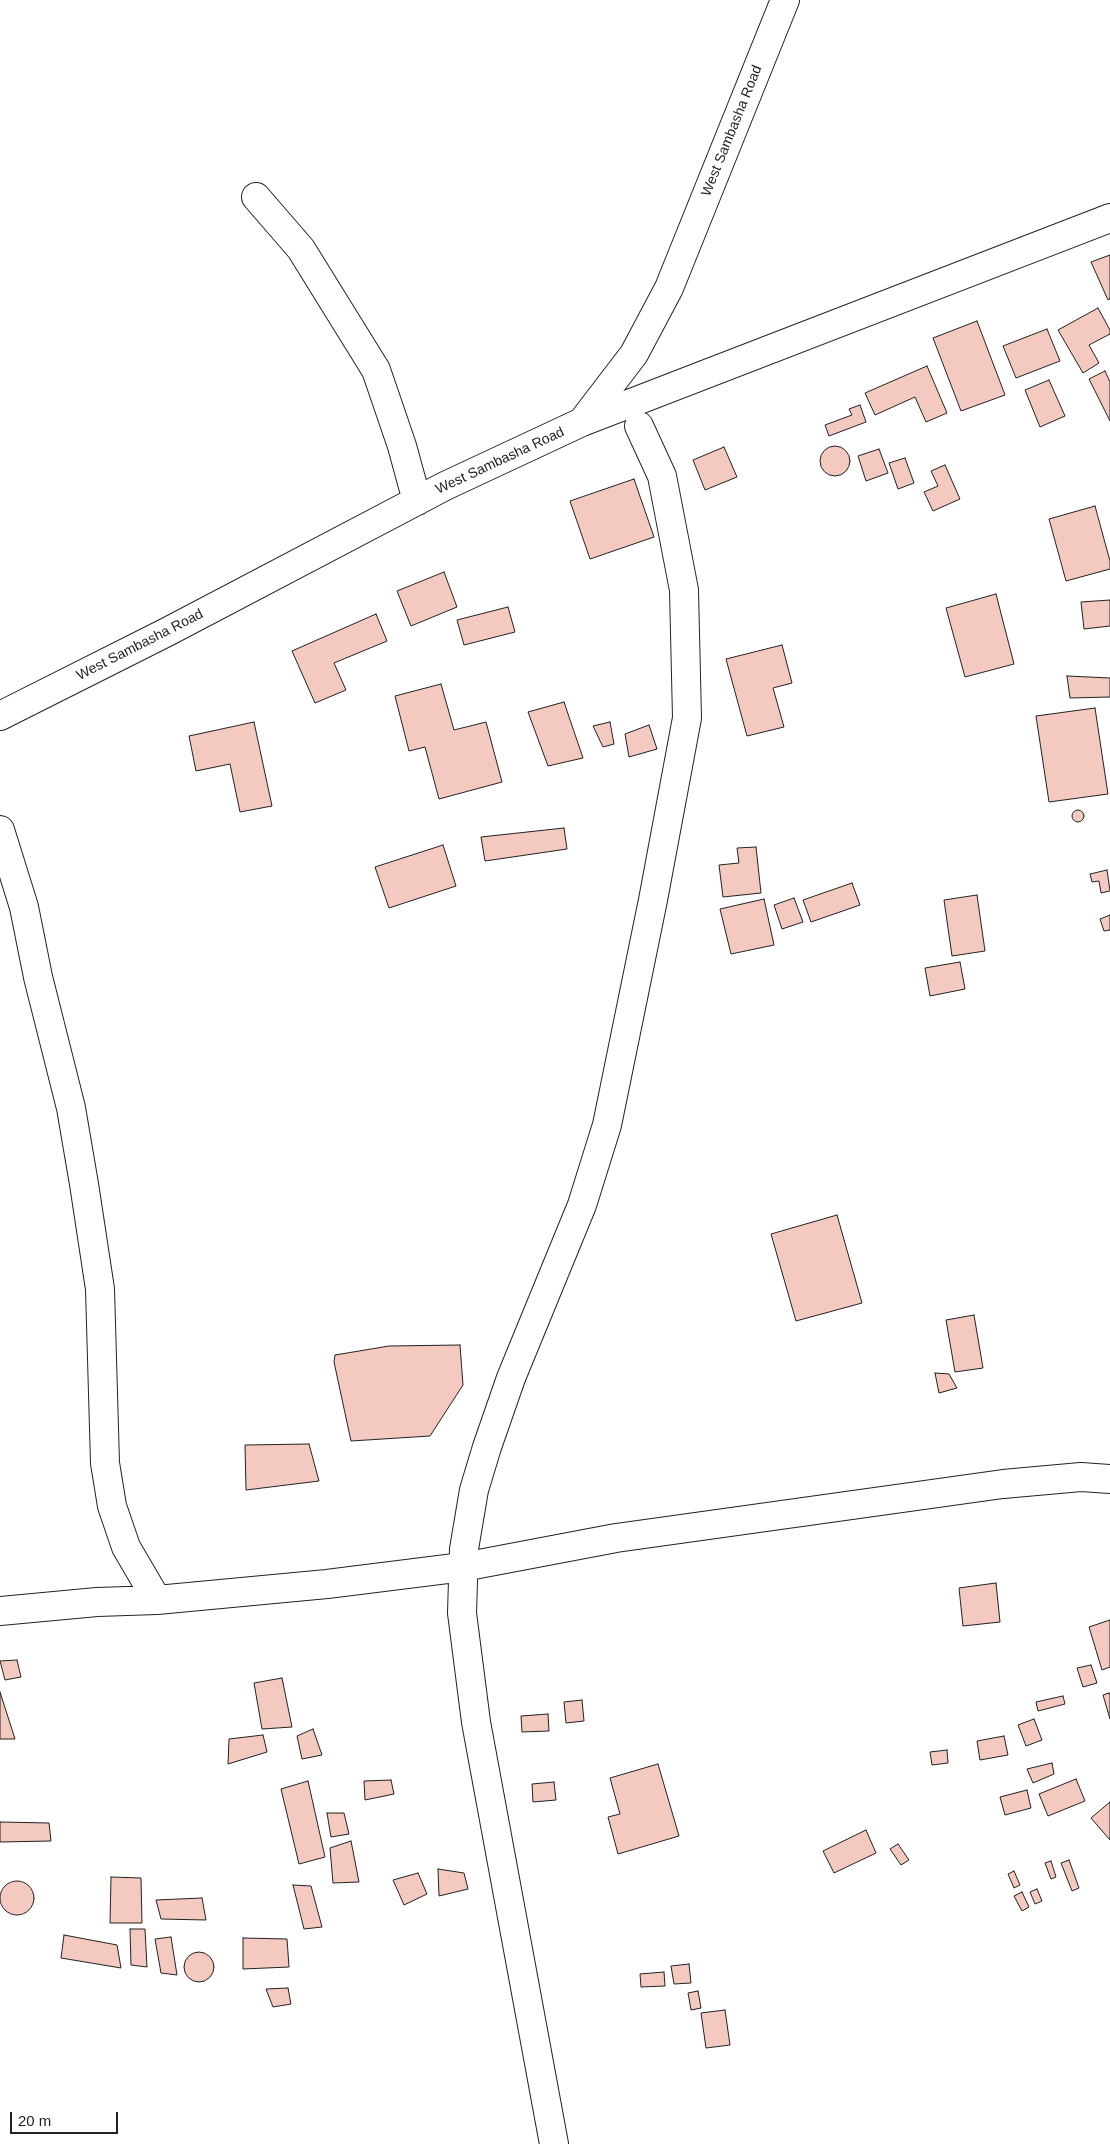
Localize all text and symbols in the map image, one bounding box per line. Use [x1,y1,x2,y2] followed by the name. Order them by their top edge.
[698,63,766,199] street label: West Sambasha Road
[433,424,567,498] street label: West Sambasha Road
[74,606,206,684] street label: West Sambasha Road
[12,2102,120,2134] scale bar
[18,2112,51,2129] text: 20 m

